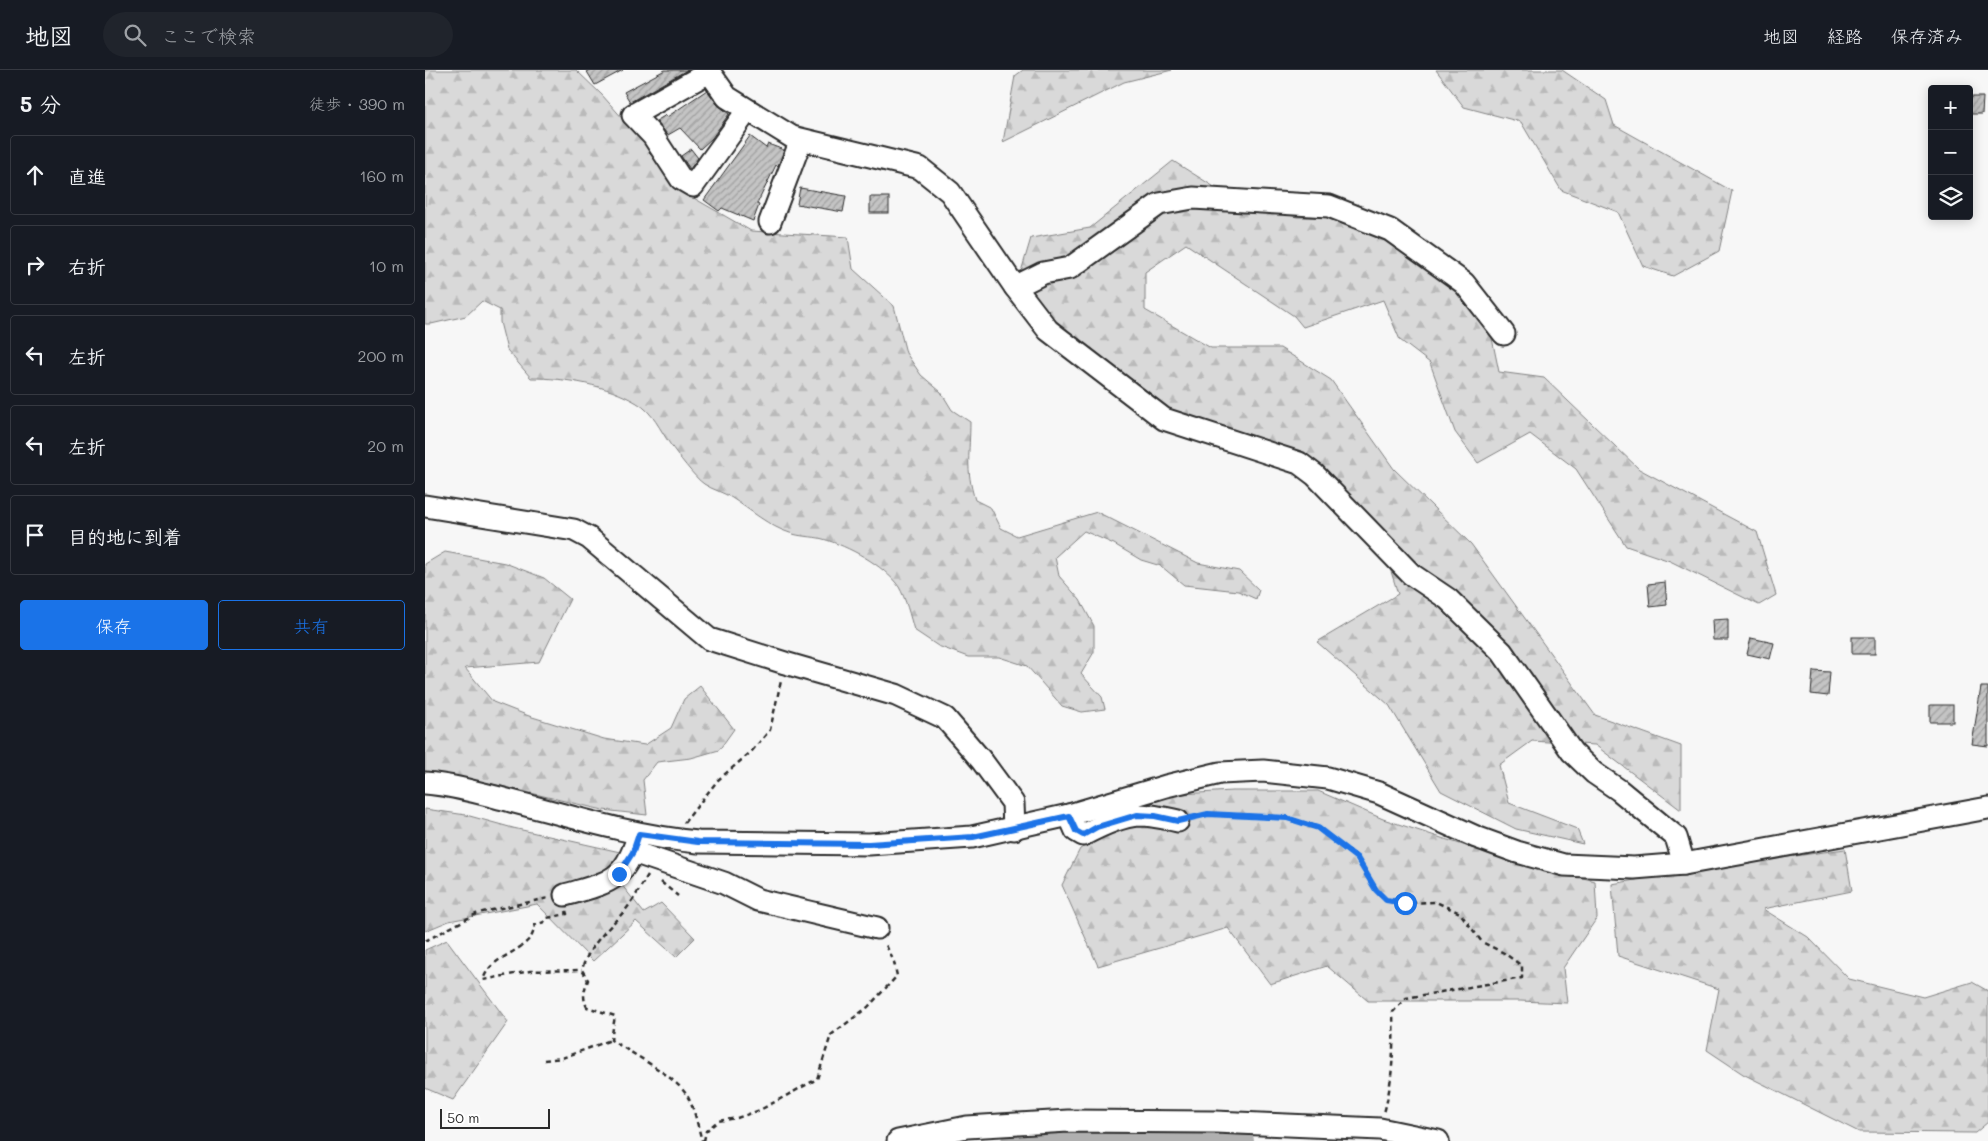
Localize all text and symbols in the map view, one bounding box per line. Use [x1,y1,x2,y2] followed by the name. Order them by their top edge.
[103,12,453,57] search box
[25,20,73,51] text: 地図
[121,21,149,49] icon: search
[161,23,256,48] text: ここで検索
[1763,24,1799,48] text: 地図
[1827,24,1863,48] text: 経路
[1891,24,1963,48] text: 保存済み
[1928,85,1973,220] map controls
[1928,85,1973,130] button: +
[20,90,61,117] text: 5 分
[309,93,405,114] text: 徒歩 · 390 m
[1928,130,1973,175] button: −
[21,161,49,189] icon: ahead
[68,164,106,189] text: 直進
[359,165,404,186] text: 160 m
[1928,175,1973,220] button: layers
[21,251,49,279] icon: right
[68,254,106,279] text: 右折
[369,255,404,276] text: 10 m
[21,341,49,369] icon: left
[68,344,106,369] text: 左折
[357,345,404,366] text: 200 m
[21,431,49,459] icon: left
[68,434,106,459] text: 左折
[367,435,404,456] text: 20 m
[21,521,49,549] icon: arrive
[68,524,182,549] text: 目的地に到着
[20,600,208,650] button: 保存
[218,600,405,650] button: 共有
[608,863,631,886] route end
[1394,892,1417,915] route start
[440,1106,550,1129] scale bar
[447,1108,479,1127] text: 50 m

